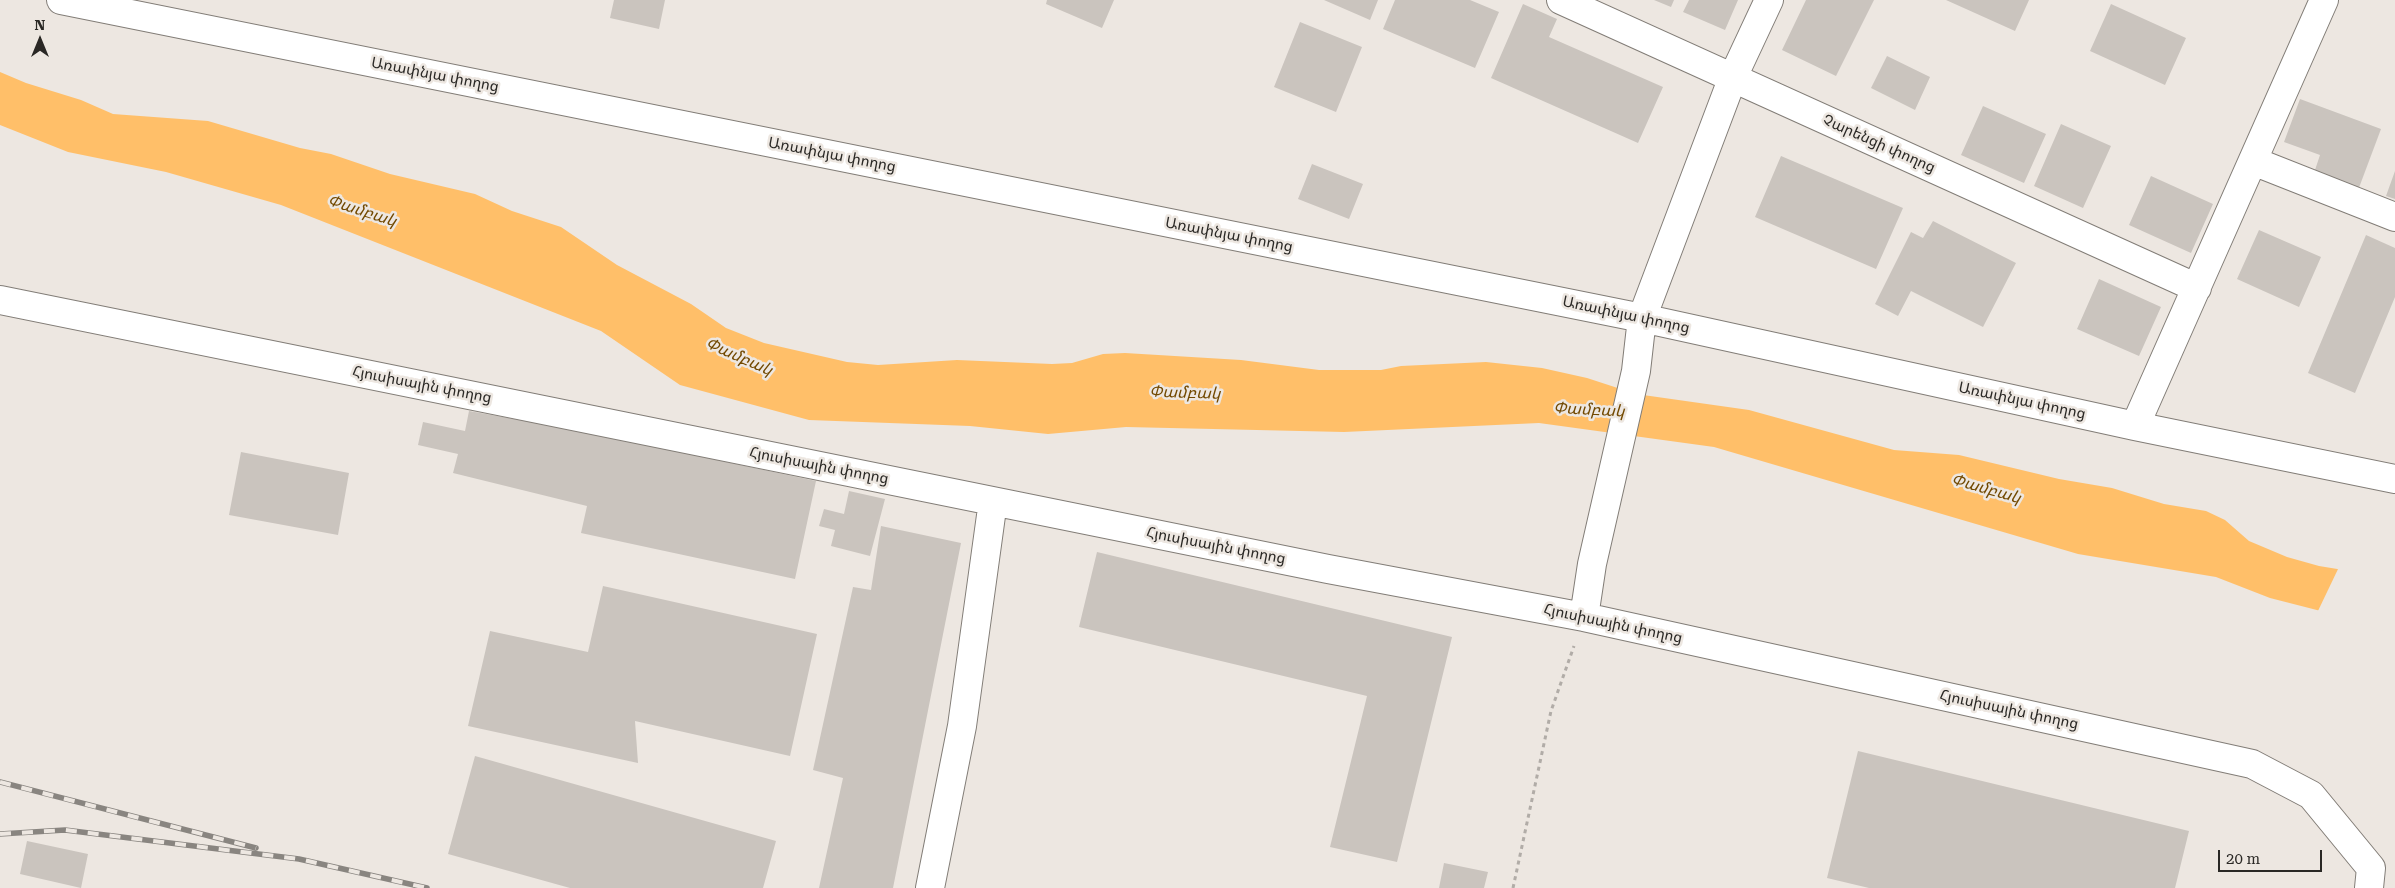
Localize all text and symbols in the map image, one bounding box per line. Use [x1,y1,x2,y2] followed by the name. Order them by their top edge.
[15,15,65,65] north arrow
[35,17,45,33] text: N
[370,54,500,96] street label: Առափնյա փողոց
[1820,111,1938,177] street label: Չարենցի փողոց
[767,134,897,176] street label: Առափնյա փողոց
[325,191,399,231] water label: Փամբակ
[1164,214,1294,256] street label: Առափնյա փողոց
[1561,293,1691,337] street label: Առափնյա փողոց
[703,334,775,380] water label: Փամբակ
[351,363,493,407] street label: Հյուսիսային փողոց
[1957,379,2087,423] street label: Առափնյա փողոց
[1149,382,1221,404] water label: Փամբակ
[1553,399,1625,421] water label: Փամբակ
[748,444,890,488] street label: Հյուսիսային փողոց
[1949,470,2023,508] water label: Փամբակ
[1145,524,1287,568] street label: Հյուսիսային փողոց
[1542,600,1684,648] street label: Հյուսիսային փողոց
[1938,686,2080,734] street label: Հյուսիսային փողոց
[2220,840,2324,872] scale bar
[2226,850,2260,868] text: 20 m

